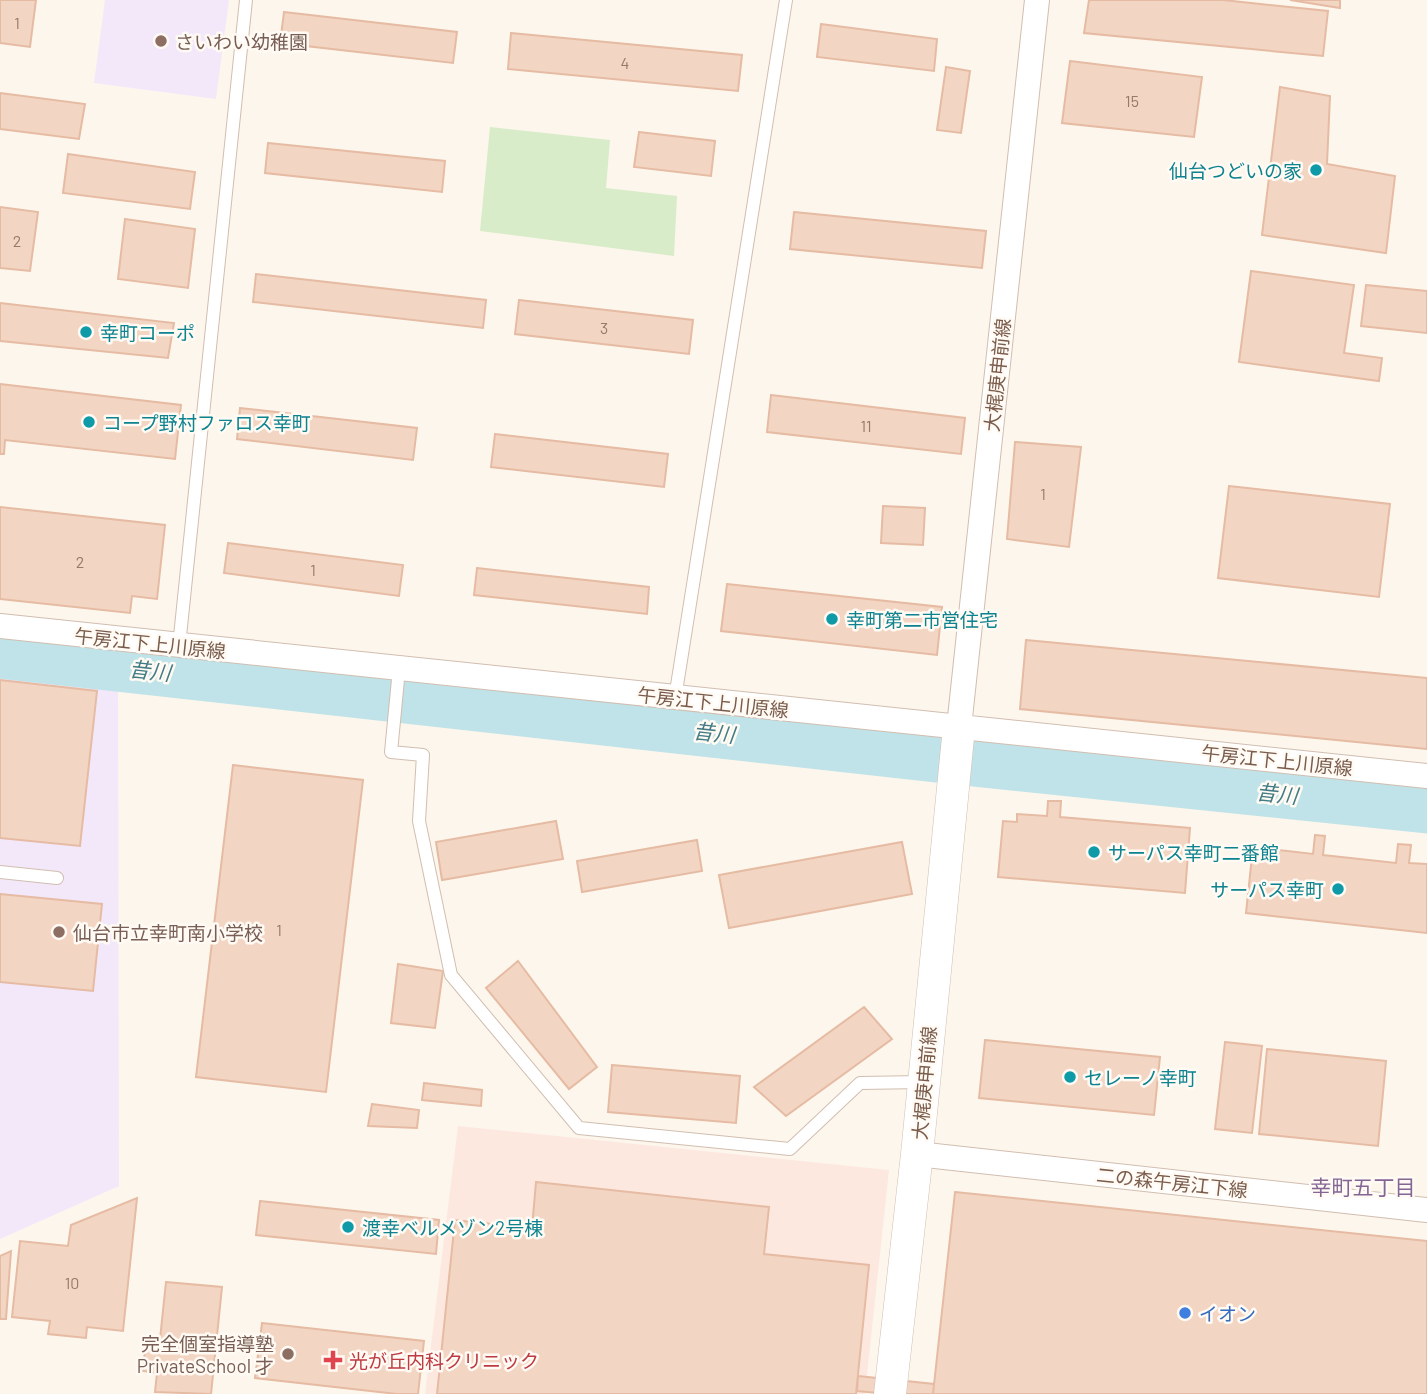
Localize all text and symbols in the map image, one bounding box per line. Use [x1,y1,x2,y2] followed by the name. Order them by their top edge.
[14,13,20,32] house number: 1
[175,30,308,53] place label: さいわい幼稚園
[153,33,169,49] marker: さいわい幼稚園
[621,53,629,72] house number: 4
[1125,91,1139,110] house number: 15
[1169,159,1302,182] place label: 仙台つどいの家
[1308,162,1324,178] marker: 仙台つどいの家
[13,231,21,250] house number: 2
[980,317,1014,433] street label: 大梶庚申前線
[600,318,608,337] house number: 3
[100,321,195,344] place label: 幸町コーポ
[78,324,94,340] marker: 幸町コーポ
[103,411,311,434] place label: コープ野村ファロス幸町
[81,414,97,430] marker: コープ野村ファロス幸町
[860,416,872,435] house number: 11
[1040,484,1046,503] house number: 1
[76,552,84,571] house number: 2
[310,560,316,579] house number: 1
[846,608,998,631] place label: 幸町第二市営住宅
[824,611,840,627] marker: 幸町第二市営住宅
[73,624,227,662] street label: 午房江下上川原線
[128,655,174,685] water label: 昔川
[636,683,790,721] street label: 午房江下上川原線
[692,717,738,747] water label: 昔川
[1200,741,1354,779] street label: 午房江下上川原線
[1255,778,1301,808] water label: 昔川
[1108,841,1279,864] place label: サーパス幸町二番館
[1086,844,1102,860] marker: サーパス幸町二番館
[1210,878,1324,901] place label: サーパス幸町
[1330,881,1346,897] marker: サーパス幸町
[276,920,282,939] house number: 1
[73,921,263,944] place label: 仙台市立幸町南小学校
[51,924,67,940] marker: 仙台市立幸町南小学校
[908,1025,940,1141] street label: 大梶庚申前線
[1084,1066,1197,1089] place label: セレーノ幸町
[1062,1069,1078,1085] marker: セレーノ幸町
[1095,1163,1249,1201] street label: 二の森午房江下線
[1311,1174,1416,1199] district label: 幸町五丁目
[362,1216,543,1239] place label: 渡幸ベルメゾン2号棟
[340,1219,356,1235] marker: 渡幸ベルメゾン2号棟
[65,1273,79,1292] house number: 10
[1199,1302,1256,1325] place label: イオン
[1177,1305,1193,1321] marker: イオン
[137,1332,274,1377] place label: 完全個室指導塾 PrivateSchool 才
[280,1346,296,1362] marker: 完全個室指導塾 PrivateSchool 才
[349,1349,539,1372] place label: 光が丘内科クリニック
[323,1350,343,1370] marker: 光が丘内科クリニック

